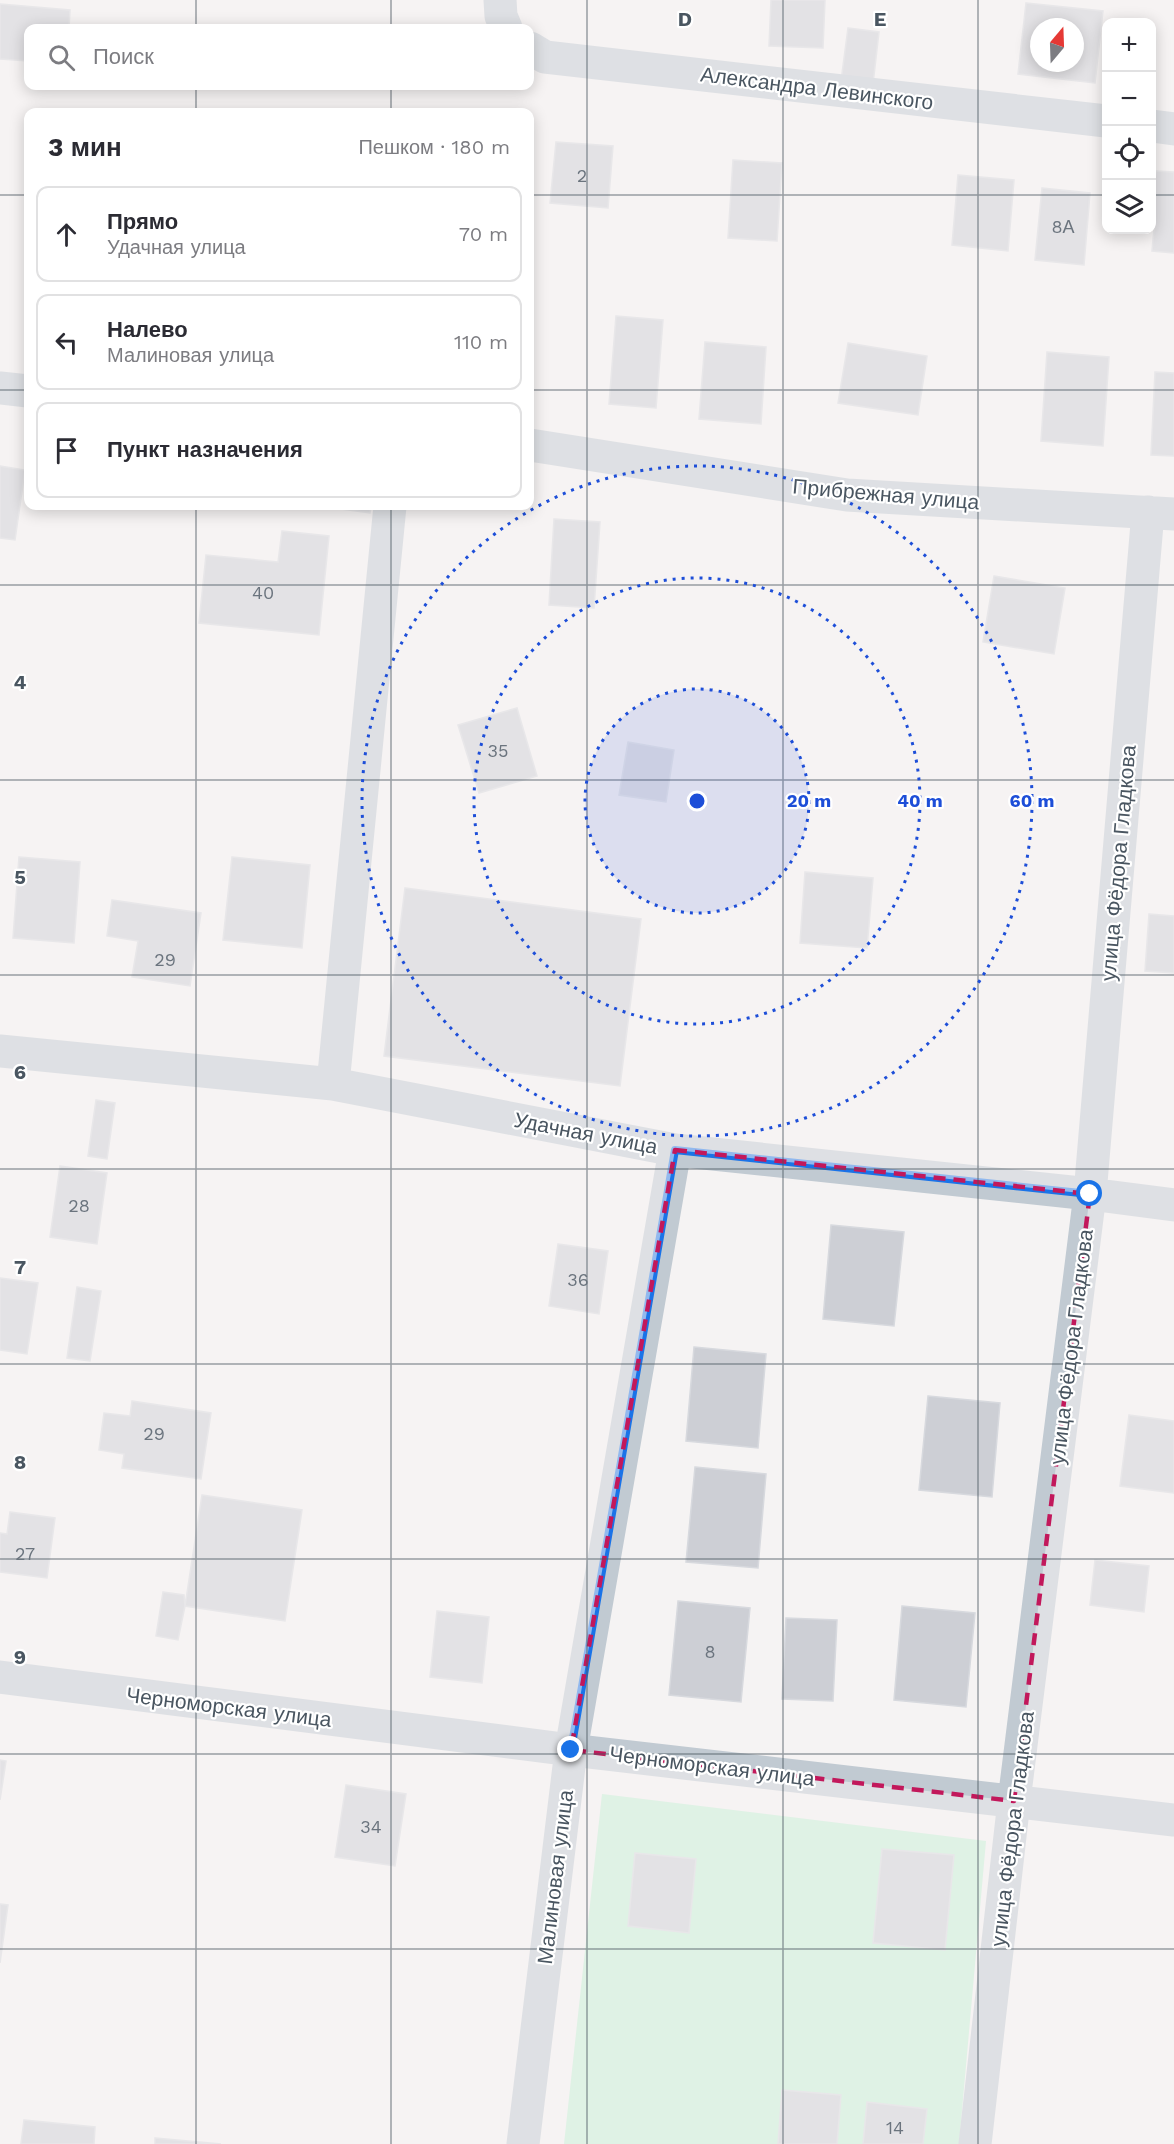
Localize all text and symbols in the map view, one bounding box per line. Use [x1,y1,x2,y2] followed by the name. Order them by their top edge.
[678,7,692,31] text: D
[874,7,886,31] text: E
[1030,18,1084,72] north arrow
[1102,18,1156,234] map controls
[1102,18,1156,72] button: +
[24,24,534,90] search box
[45,41,78,74] icon: search
[93,44,154,69] text: Поиск
[699,61,935,115] street label: Александра Левинского
[1102,72,1156,126] button: −
[1102,126,1156,180] button: locate
[48,132,122,162] text: 3 мин
[358,135,510,159] text: Пешком · 180 m
[577,165,587,186] house number: 2
[1102,180,1156,234] button: layers
[107,209,178,234] text: Прямо
[1051,216,1075,237] house number: 8А
[50,218,83,251] icon: ahead
[459,222,508,246] text: 70 m
[107,235,246,259] text: Удачная улица
[107,317,188,342] text: Налево
[50,326,83,359] icon: left
[454,330,508,354] text: 110 m
[107,343,274,367] text: Малиновая улица
[50,434,83,467] icon: arrive
[107,437,303,462] text: Пункт назначения
[792,473,981,515] street label: Прибрежная улица
[252,582,274,603] house number: 40
[14,670,27,694] text: 4
[488,740,508,761] house number: 35
[1095,744,1141,982] street label: улица Фёдора Гладкова
[787,790,831,811] text: 20 m
[897,790,943,811] text: 40 m
[1010,790,1054,811] text: 60 m
[687,791,707,811] centre of rings
[14,865,26,889] text: 5
[154,949,176,970] house number: 29
[14,1060,26,1084] text: 6
[512,1107,660,1159] street label: Удачная улица
[1076,1180,1102,1206] route start
[68,1195,90,1216] house number: 28
[1044,1228,1098,1466] street label: улица Фёдора Гладкова
[14,1255,26,1279] text: 7
[567,1269,589,1290] house number: 36
[143,1423,165,1444] house number: 29
[14,1450,26,1474] text: 8
[15,1543,35,1564] house number: 27
[704,1641,716,1662] house number: 8
[14,1645,26,1669] text: 9
[125,1682,333,1732] street label: Черноморская улица
[985,1710,1039,1948] street label: улица Фёдора Гладкова
[557,1736,583,1762] route end
[608,1741,816,1791] street label: Черноморская улица
[532,1788,578,1966] street label: Малиновая улица
[360,1816,382,1837] house number: 34
[886,2117,904,2138] house number: 14

